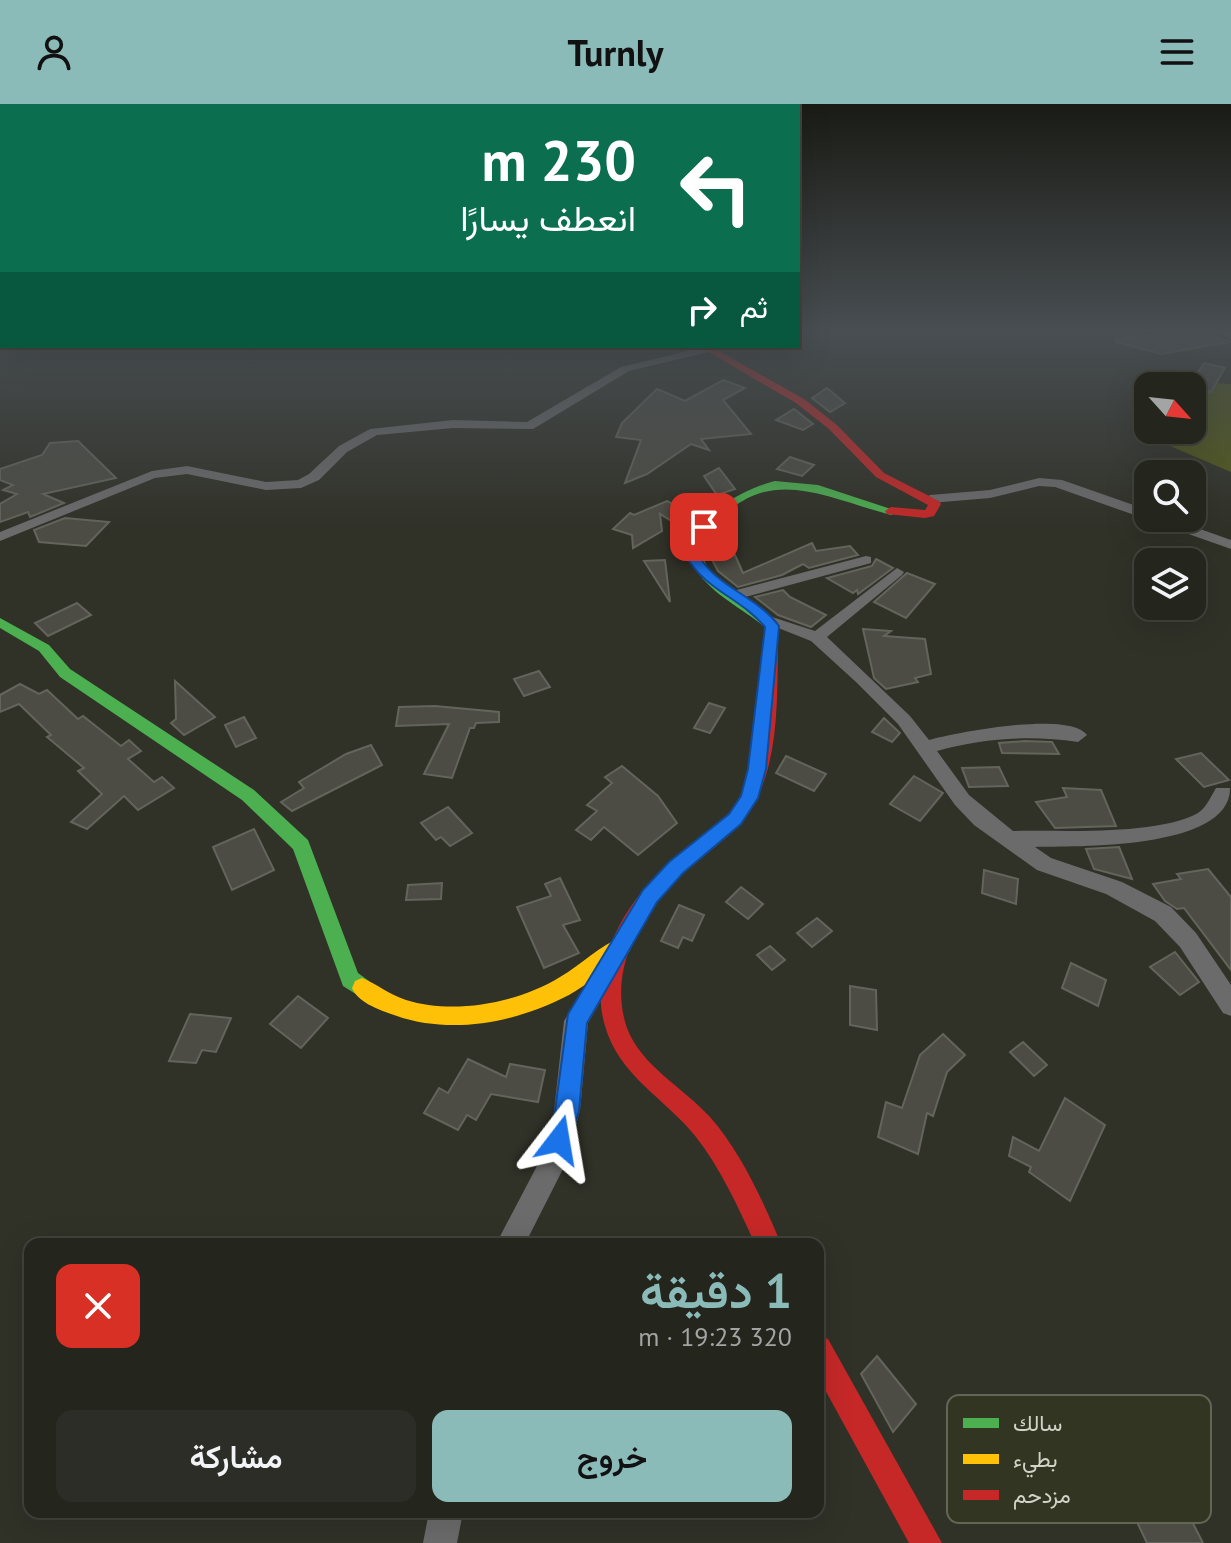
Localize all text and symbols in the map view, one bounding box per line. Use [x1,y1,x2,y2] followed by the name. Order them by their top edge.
[567,29,664,76] text: Turnly
[32,30,76,74] icon: person
[1155,30,1199,74] icon: menu
[481,124,636,196] text: 230 m
[664,136,768,240] icon: left
[460,194,636,241] text: انعطف يسارًا
[740,287,768,326] text: ثم
[680,288,724,332] icon: right
[1134,372,1206,444] north arrow
[1134,372,1206,620] map controls
[1134,460,1206,532] button: search
[670,493,738,561] pin
[682,505,726,549] icon: arrive
[1134,548,1206,620] button: layers
[517,1098,601,1182] position arrow
[640,1259,792,1321] text: 1 دقيقة
[56,1264,140,1348] button: close
[638,1320,792,1353] text: 320 m · 19:23
[947,1395,1211,1523] legend
[1013,1409,1062,1437] text: سالك
[56,1410,416,1502] button: مشاركة
[432,1410,792,1502] button: خروج
[1013,1445,1058,1478] text: بطيء
[1013,1481,1071,1510] text: مزدحم

